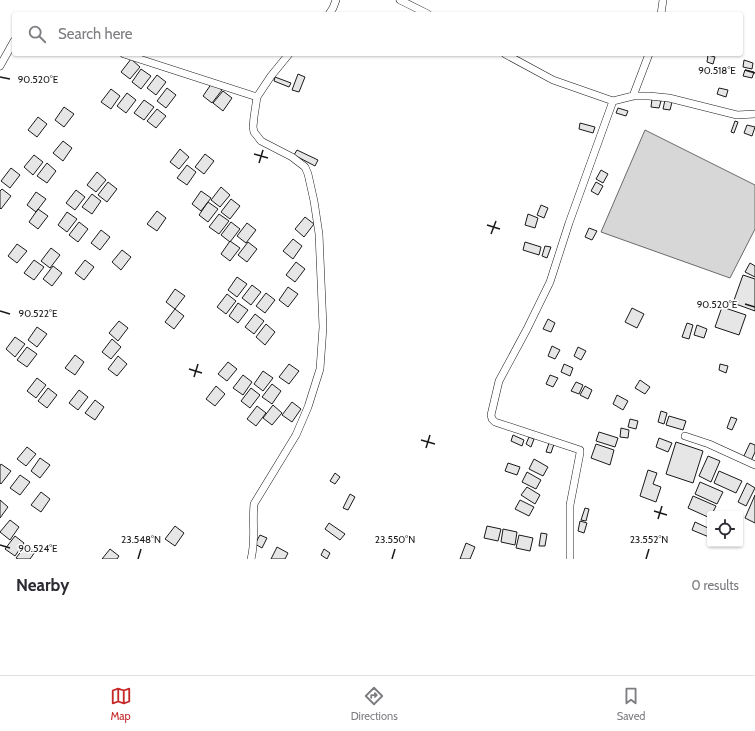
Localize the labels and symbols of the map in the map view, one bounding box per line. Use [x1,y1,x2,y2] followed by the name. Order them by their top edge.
[698,64,736,77] text: 90.518°E
[18,73,59,86] text: 90.520°E
[697,298,738,311] text: 90.520°E
[19,307,58,320] text: 90.522°E
[121,533,161,546] text: 23.548°N
[375,533,415,546] text: 23.550°N
[630,533,668,546] text: 23.552°N
[18,542,58,555] text: 90.524°E

